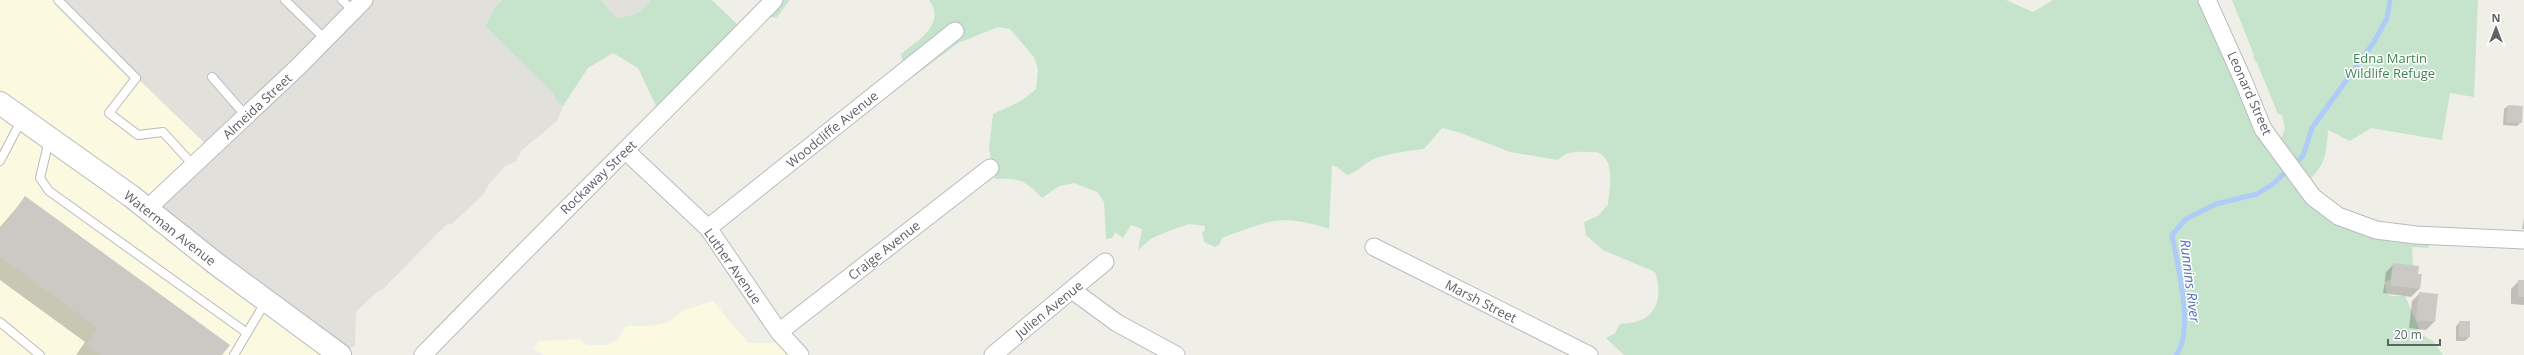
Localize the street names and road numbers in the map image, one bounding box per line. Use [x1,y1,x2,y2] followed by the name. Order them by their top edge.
[2223,48,2277,138] street label: Leonard Street
[218,69,296,143] street label: Almeida Street
[782,86,882,172] street label: Woodcliffe Avenue
[556,136,640,218] street label: Rockaway Street
[120,186,220,270] street label: Waterman Avenue
[844,216,924,284] street label: Craige Avenue
[700,225,766,307] street label: Luther Avenue
[1442,275,1520,327] street label: Marsh Street
[1010,276,1087,343] street label: Julien Avenue

